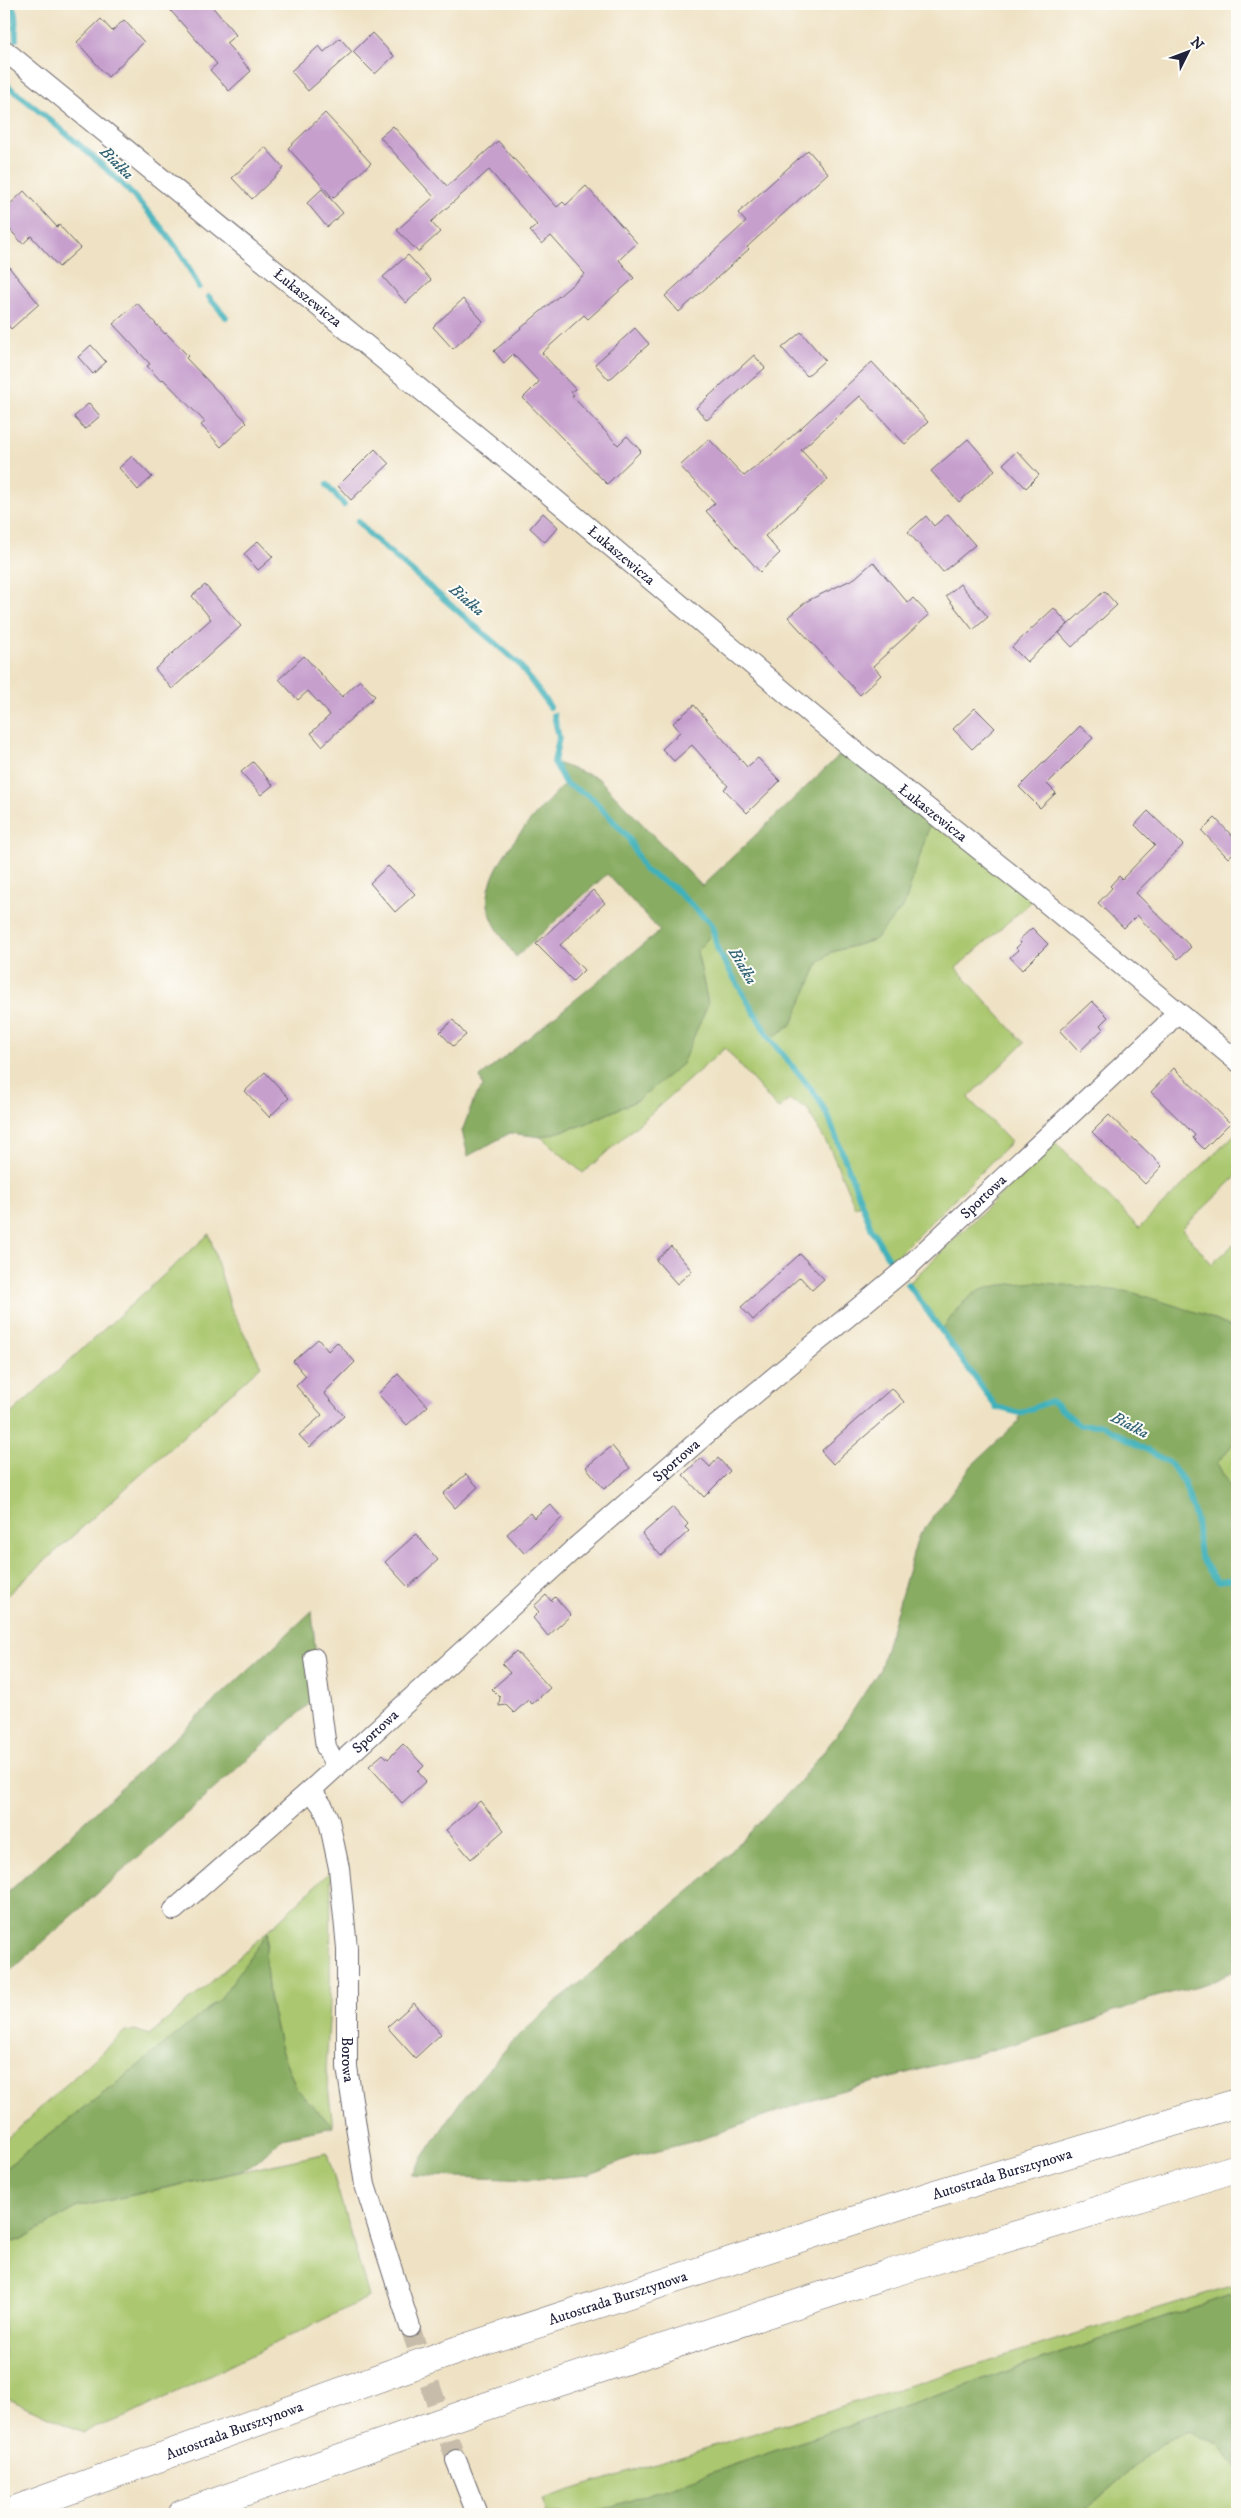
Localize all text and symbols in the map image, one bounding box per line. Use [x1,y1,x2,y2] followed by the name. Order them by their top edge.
[1164,28,1214,78] north arrow
[1186,34,1208,55] text: N
[95,141,138,184] water label: Białka
[270,264,346,331] street label: Łukaszewicza
[584,522,660,589] street label: Łukaszewicza
[445,579,489,621] water label: Białka
[895,780,972,846] street label: Łukaszewicza
[724,943,762,988] water label: Białka
[956,1170,1011,1223] street label: Sportowa
[1107,1406,1152,1443] water label: Białka
[648,1434,704,1486] street label: Sportowa
[348,1705,403,1757] street label: Sportowa
[337,2037,359,2084] street label: Borowa
[930,2144,1075,2204] street label: Autostrada Bursztynowa
[546,2266,690,2329] street label: Autostrada Bursztynowa
[163,2397,306,2464] street label: Autostrada Bursztynowa

